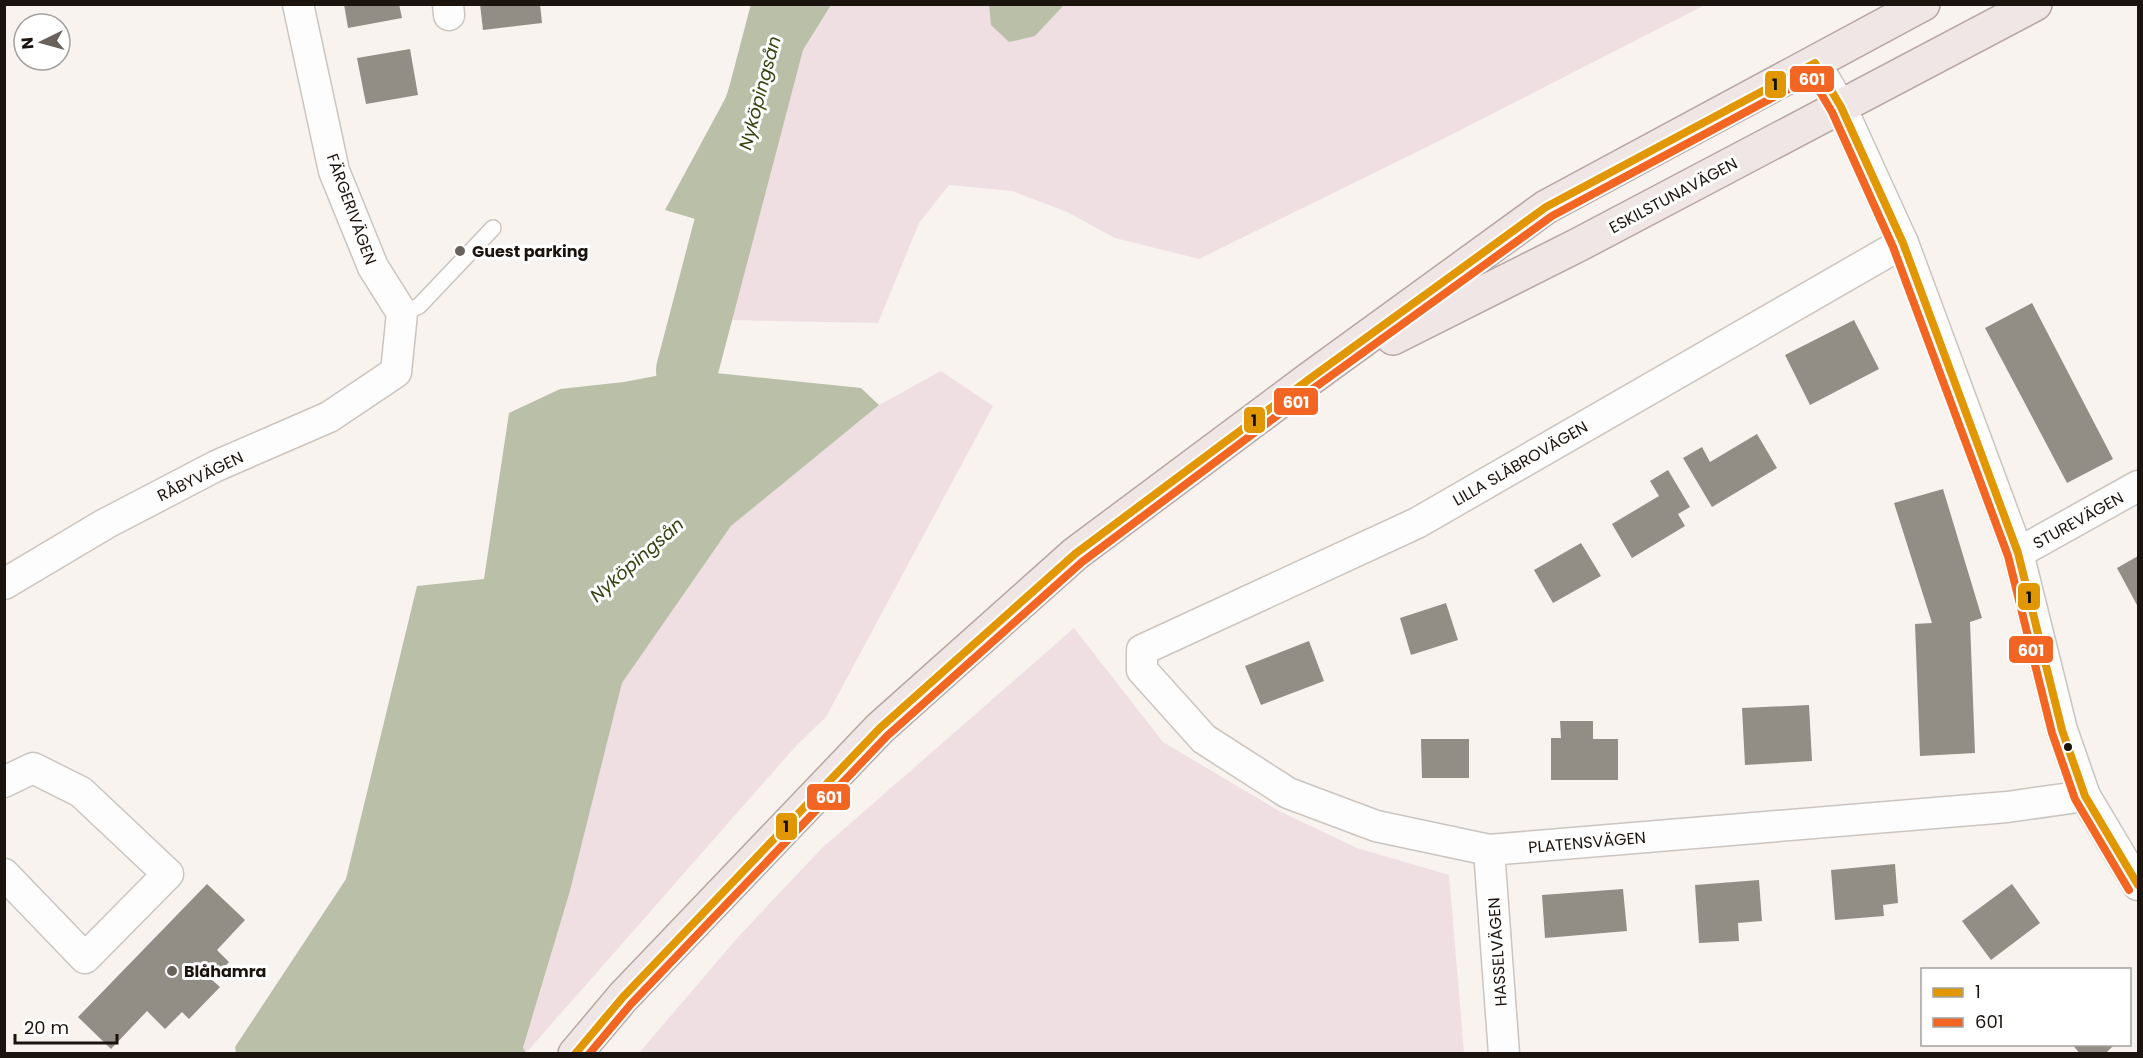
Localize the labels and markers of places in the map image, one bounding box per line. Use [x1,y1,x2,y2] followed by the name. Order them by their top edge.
[472,240,588,263] place label: Guest parking
[453,244,467,258] marker: Guest parking
[2062,741,2074,753] unlabelled marker
[184,960,266,983] place label: Blåhamra
[165,964,179,978] marker: Blåhamra

